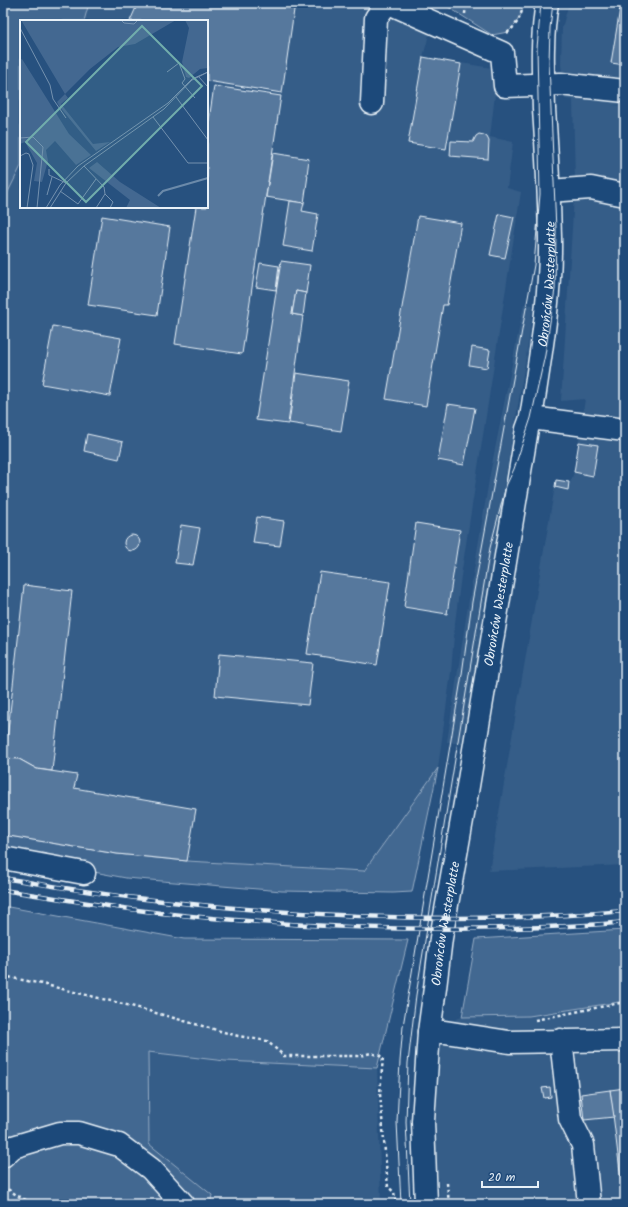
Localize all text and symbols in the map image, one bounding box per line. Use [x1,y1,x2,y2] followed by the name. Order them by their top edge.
[20,20,208,208] inset map
[533,221,562,348] street label: Obrońców Westerplatte
[479,540,520,668] street label: Obrońców Westerplatte
[426,860,466,987] street label: Obrońców Westerplatte
[482,1163,538,1189] scale bar
[488,1168,516,1187] text: 20 m

